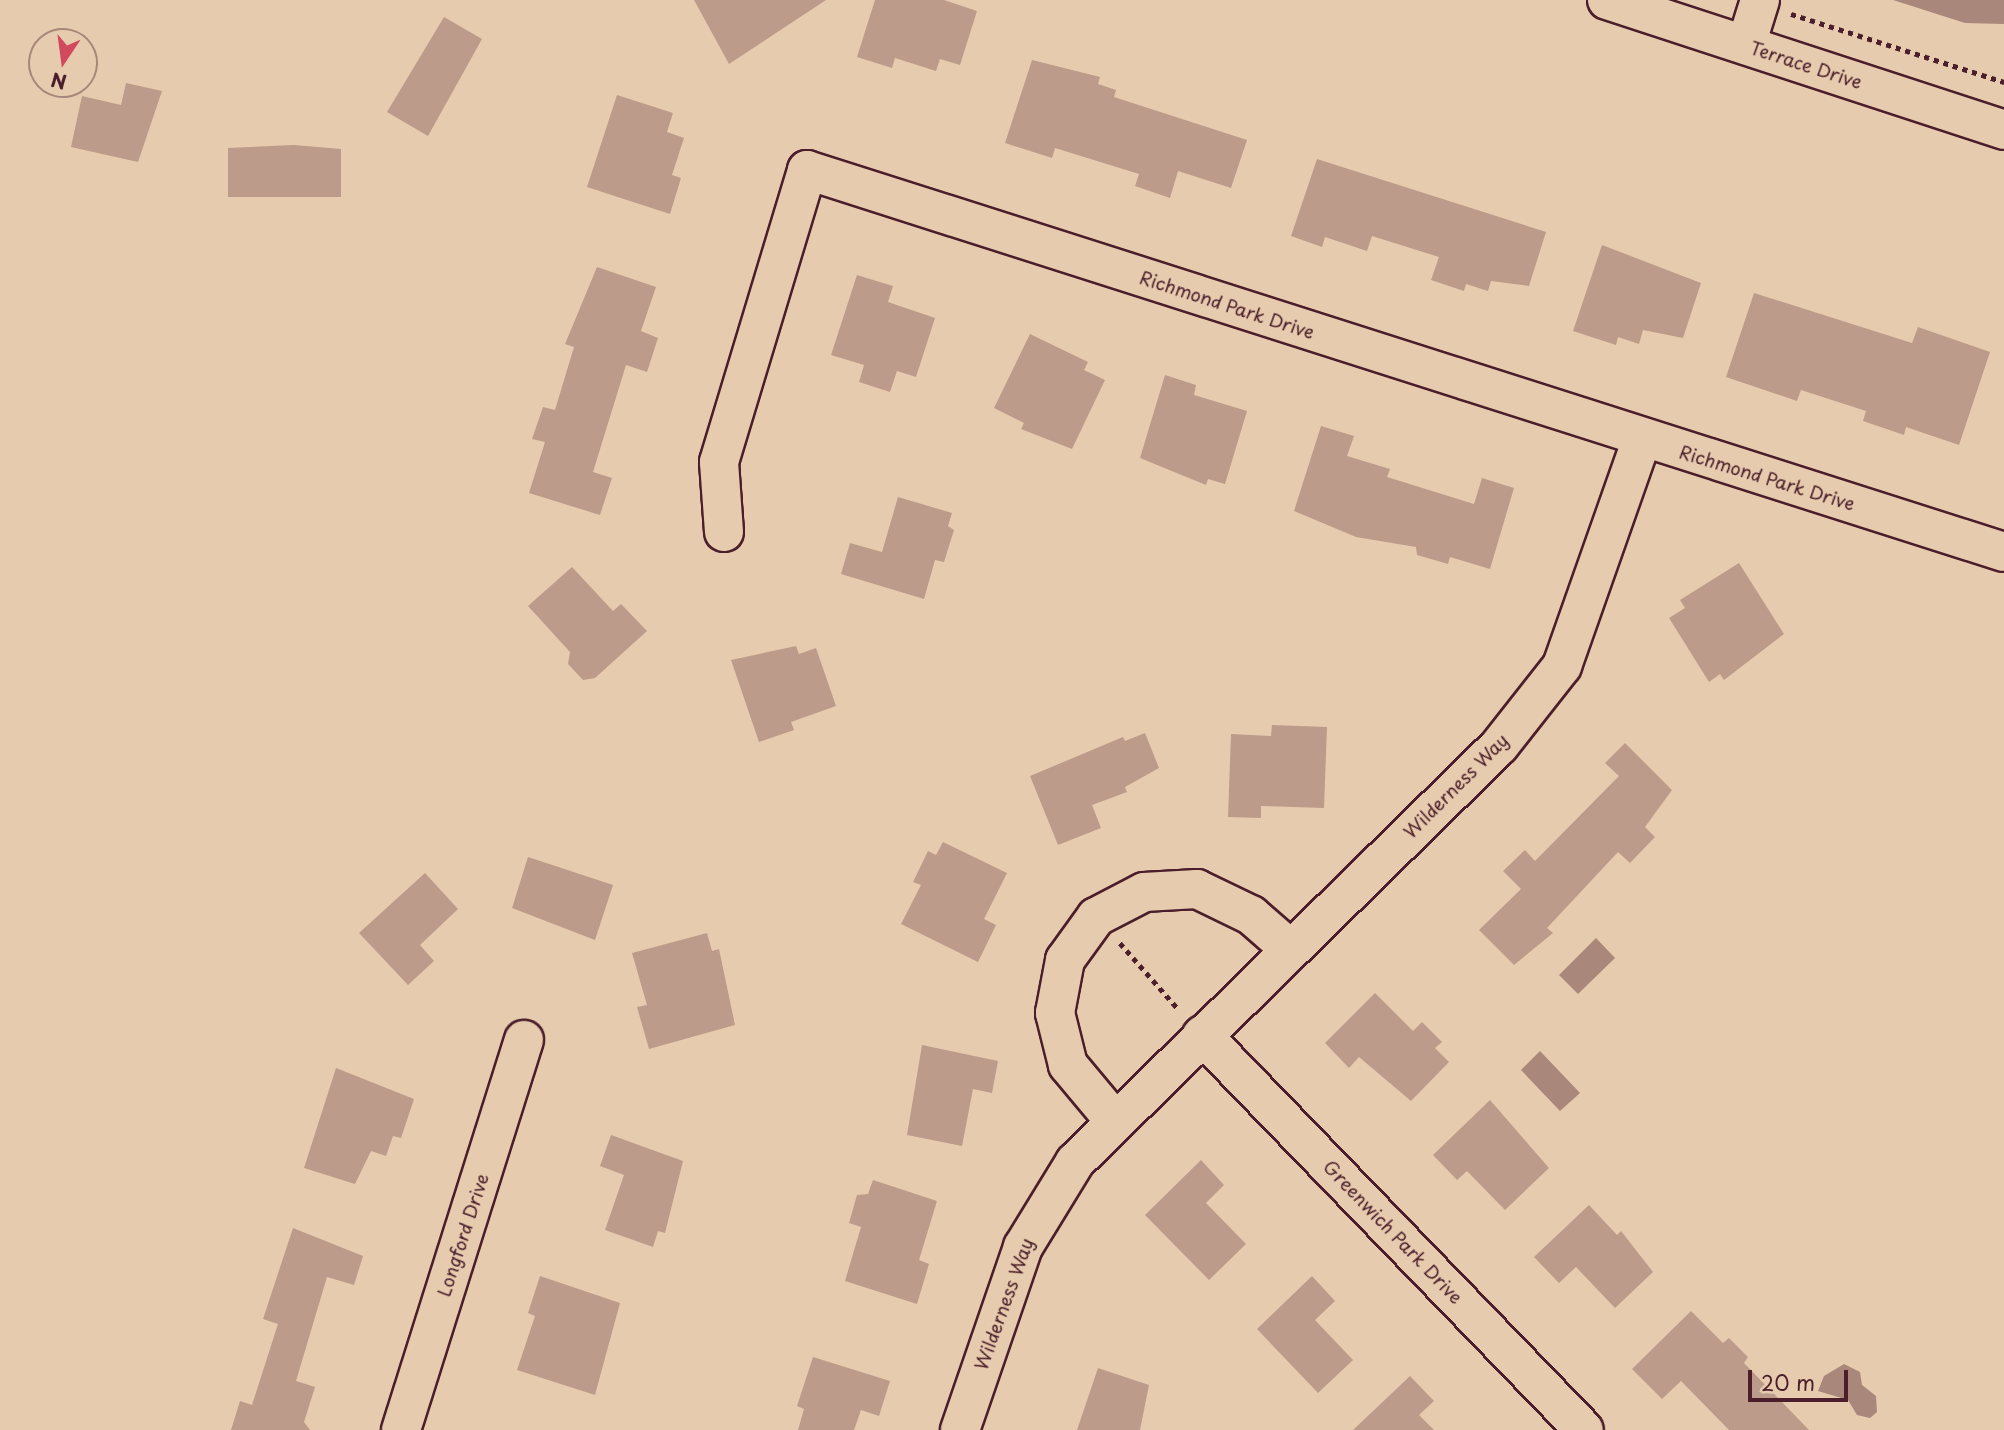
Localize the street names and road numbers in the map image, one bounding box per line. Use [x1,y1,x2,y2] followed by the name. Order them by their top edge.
[1747,37,1865,93] street label: Terrace Drive
[1137,266,1317,344] street label: Richmond Park Drive
[1676,441,1858,515] street label: Richmond Park Drive
[1399,729,1513,843] street label: Wilderness Way
[1319,1156,1467,1308] street label: Greenwich Park Drive
[433,1170,493,1300] street label: Longford Drive
[970,1235,1038,1373] street label: Wilderness Way

